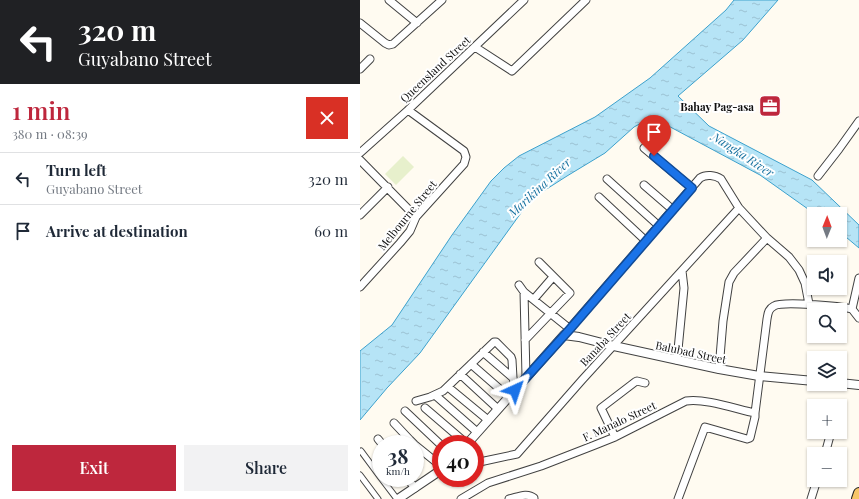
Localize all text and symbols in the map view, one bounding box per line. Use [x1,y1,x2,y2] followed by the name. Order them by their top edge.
[78,11,156,48] text: 320 m
[12,16,64,68] icon: left
[397,32,473,106] street label: Queensland Street
[78,47,212,71] text: Guyabano Street
[757,93,783,119] office icon: Bahay Pag-asa
[12,94,70,126] text: 1 min
[306,97,348,139] button: close
[680,99,754,114] place label: Bahay Pag-asa
[637,115,671,156] pin
[643,121,665,143] icon: arrive
[12,125,88,142] text: 380 m · 08:39
[708,127,778,180] water label: Nangka River
[504,153,574,221] water label: Marikina River
[46,160,107,180] text: Turn left
[12,168,34,190] icon: left
[308,169,348,189] text: 320 m
[374,177,440,253] street label: Melbourne Street
[46,180,142,197] text: Guyabano Street
[807,207,847,247] north arrow
[807,207,847,487] map controls
[12,220,34,242] icon: arrive
[46,221,188,241] text: Arrive at destination
[314,221,348,241] text: 60 m
[807,255,847,295] button: sound
[807,303,847,343] button: search
[576,309,634,369] street label: Banaba Street
[654,337,728,367] street label: Balubad Street
[807,351,847,391] button: layers
[494,369,536,411] position arrow
[580,397,658,445] street label: F. Manalo Street
[807,399,847,439] button: +
[432,435,484,487] speed limit sign: 40
[388,442,408,469] text: 38
[12,445,176,491] button: Exit
[184,445,348,491] button: Share
[807,447,847,487] button: −
[386,464,410,478] text: km/h

